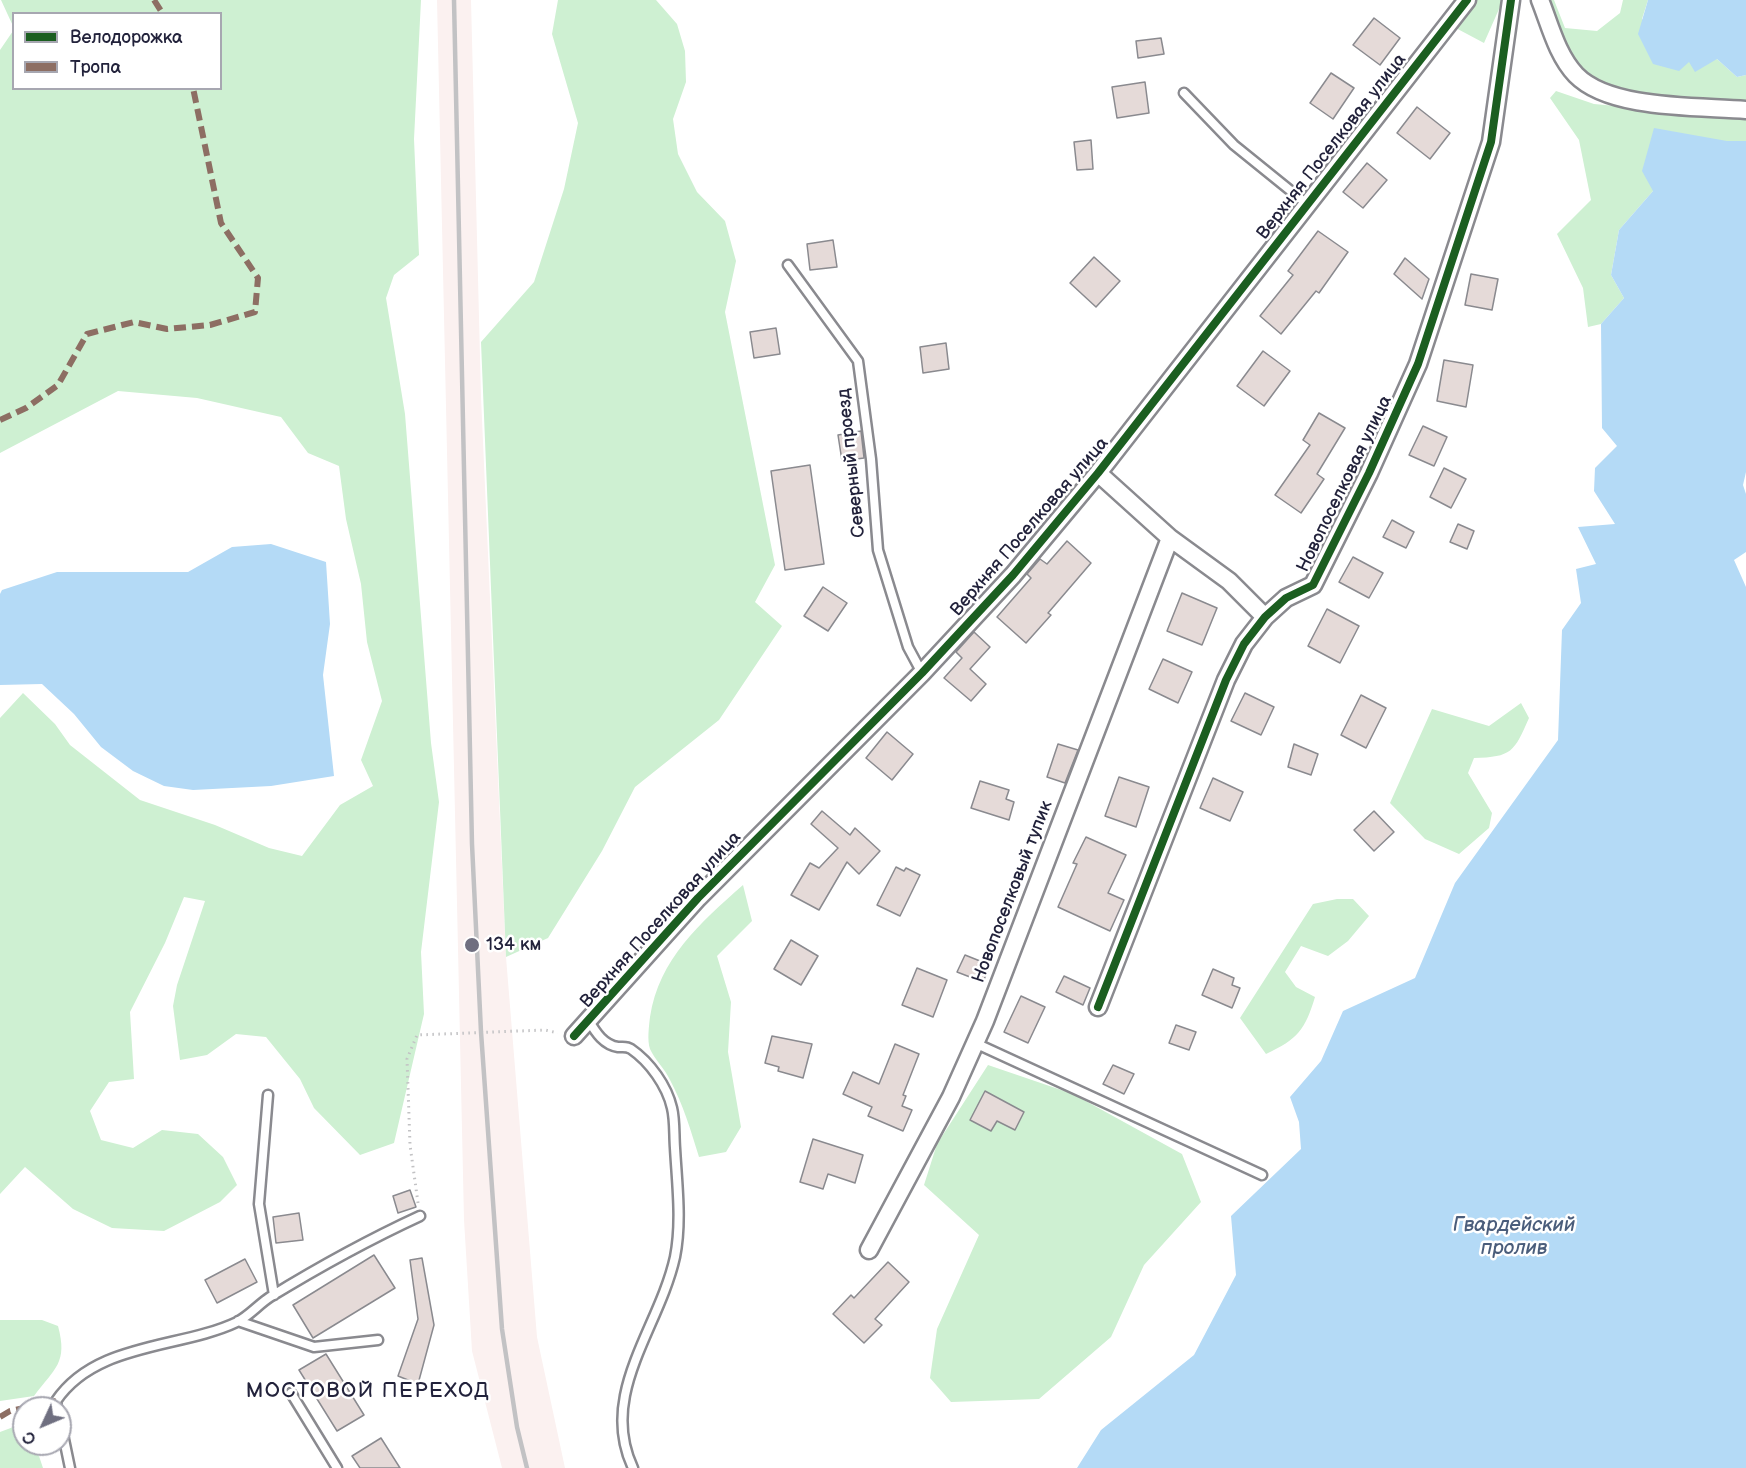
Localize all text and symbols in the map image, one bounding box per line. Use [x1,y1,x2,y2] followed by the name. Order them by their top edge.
[12,12,222,90] legend
[70,27,183,48] text: Велодорожка
[1253,50,1411,244] street label: Верхняя Поселковая улица
[70,57,121,78] text: Тропа
[833,387,871,539] street label: Северный проезд
[1293,392,1397,576] street label: Новопоселковая улица
[946,433,1114,621] street label: Верхняя Поселковая улица
[968,798,1058,986] street label: Новопоселковый тупик
[576,827,746,1013] street label: Верхняя Поселковая улица
[486,934,541,956] place label: 134 км
[463,936,481,954] marker: 134 км
[1453,1214,1575,1261] water label: Гвардейский пролив
[246,1379,490,1405] district label: МОСТОВОЙ ПЕРЕХОД
[12,1396,72,1456] north arrow
[19,1427,41,1448] text: С

